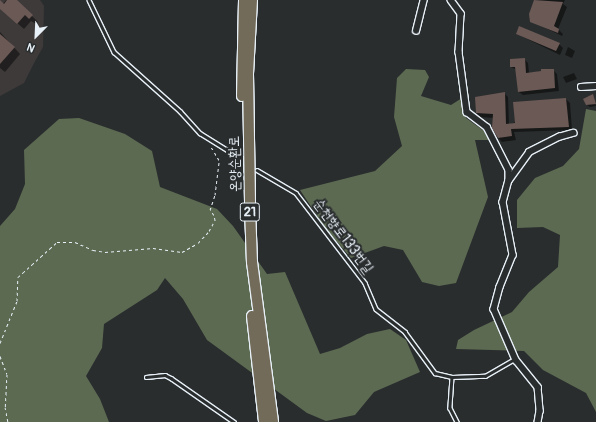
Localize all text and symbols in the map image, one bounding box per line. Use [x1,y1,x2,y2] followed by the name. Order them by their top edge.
[16,16,56,56] north arrow
[25,40,37,55] text: N
[226,136,244,192] street label: 온양순환로
[310,196,376,276] street label: 순천향로133번길
[239,201,261,223] road number: 21

